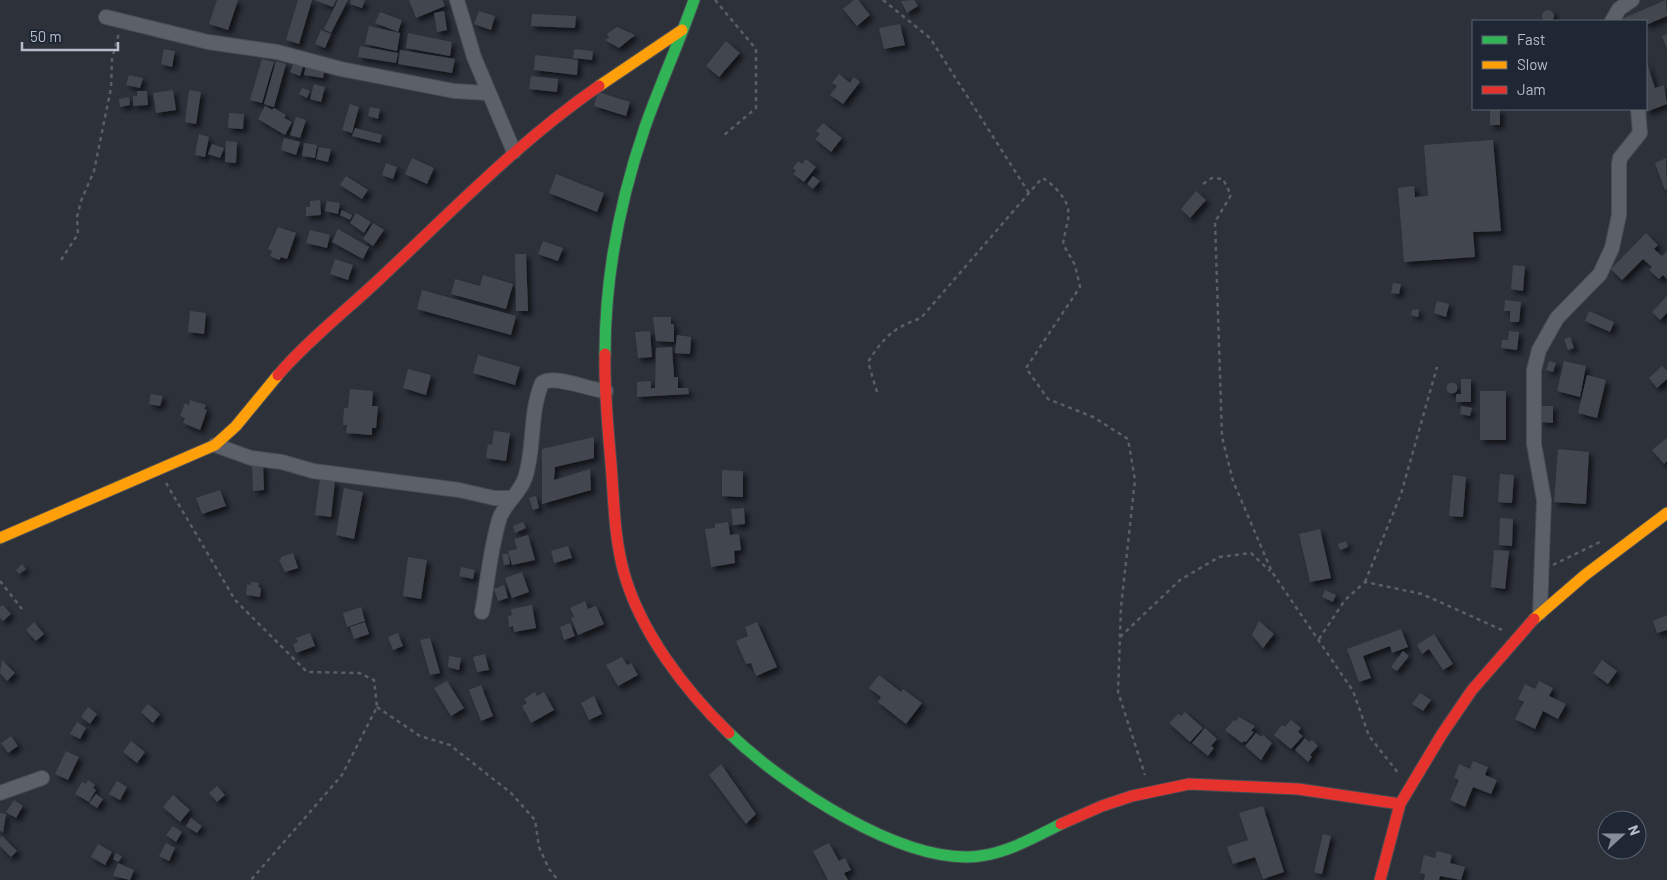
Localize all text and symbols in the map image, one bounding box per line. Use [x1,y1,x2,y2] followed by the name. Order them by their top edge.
[22,20,119,52] scale bar
[1472,20,1647,110] legend
[30,27,62,45] text: 50 m
[1517,30,1545,48] text: Fast
[1517,55,1548,73] text: Slow
[1517,80,1546,98] text: Jam
[1597,810,1647,860] north arrow
[1625,823,1644,838] text: N

